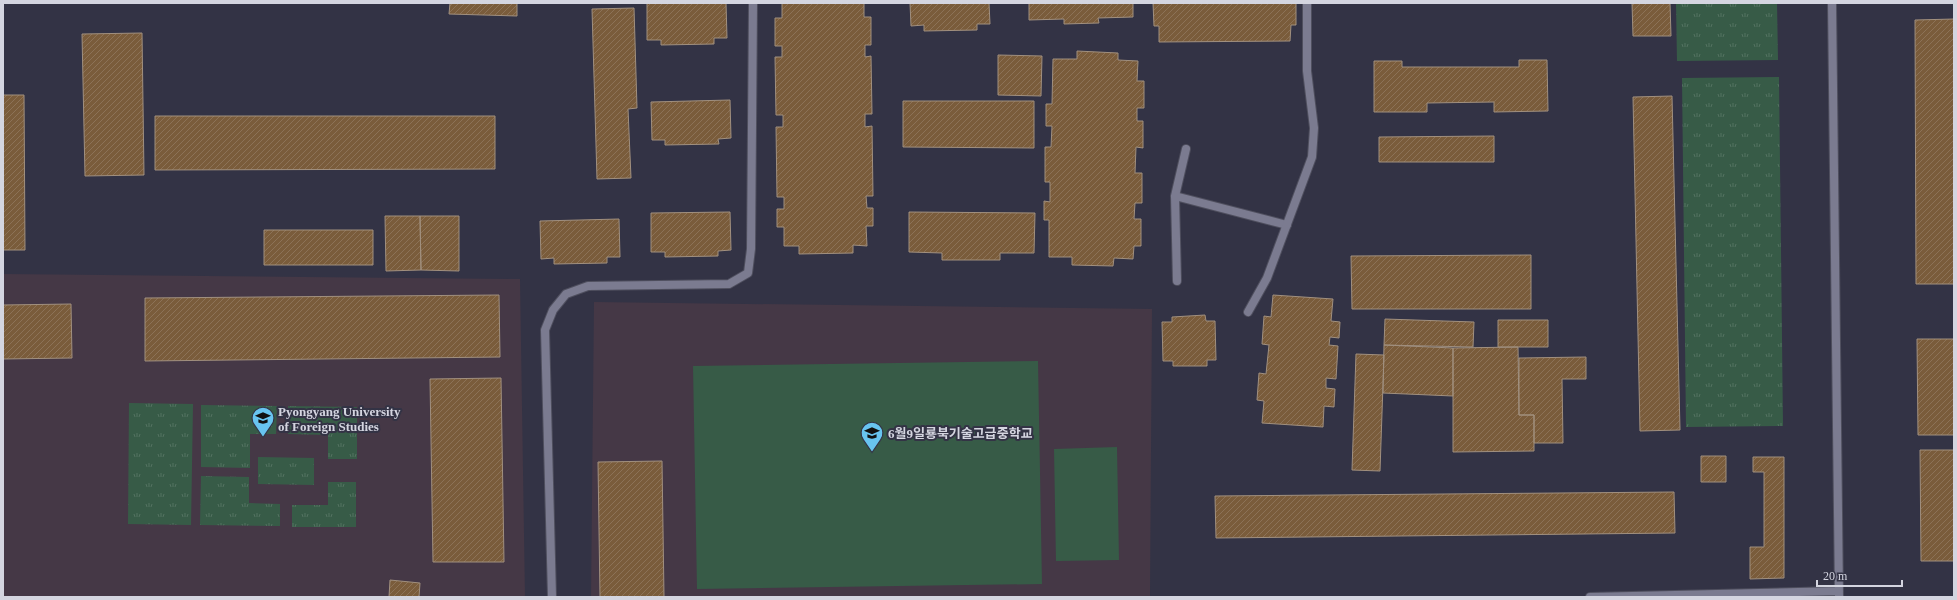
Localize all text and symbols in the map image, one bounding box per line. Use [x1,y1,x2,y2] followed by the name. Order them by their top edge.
[278,404,401,434] place label: Pyongyang University of Foreign Studies
[250,405,276,438] school or university icon: Pyongyang University of Foreign Studies
[859,420,885,453] school or university icon: 6월9일룡북기술고급중학교
[888,426,1033,441] place label: 6월9일룡북기술고급중학교
[1817,562,1902,588] scale bar
[1823,569,1848,583] text: 20 m

